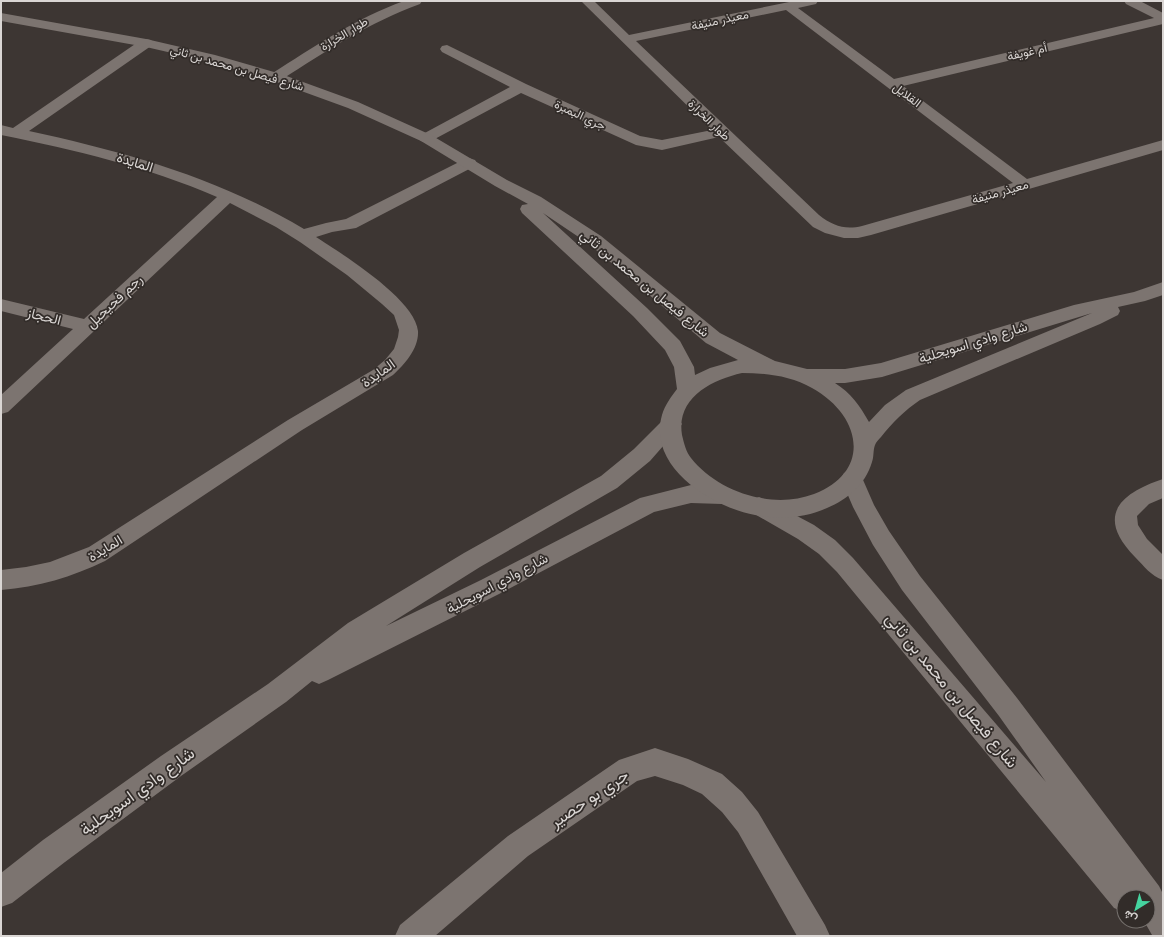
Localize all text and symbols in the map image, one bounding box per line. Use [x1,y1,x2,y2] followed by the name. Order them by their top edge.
[690,6,750,34] street label: معيذر منيفة
[317,13,371,54] street label: طوار الخرارة
[1005,40,1049,64] street label: أم غويفة
[168,41,306,97] street label: شارع فيصل بن محمد بن ثاني
[890,79,924,111] street label: القلايل
[551,96,608,136] street label: جري البمبرة
[684,96,734,144] street label: طوار الخرارة
[115,148,155,176] street label: المايدة
[970,176,1030,208] street label: معيذر منيفة
[575,225,713,343] street label: شارع فيصل بن محمد بن ثاني
[82,270,146,332] street label: رجم فحيحيل
[24,303,63,329] street label: الحجاز
[917,317,1030,370] street label: شارع وادي اسويحلية
[358,355,398,391] street label: المايدة
[84,531,126,565] street label: المايدة
[443,549,552,620] street label: شارع وادي اسويحلية
[878,608,1023,774] street label: شارع فيصل بن محمد بن ثاني
[75,742,201,843] street label: شارع وادي اسويحلية
[544,764,634,835] street label: جري بو حصير
[1116,889,1156,929] north arrow
[1120,907,1139,927] text: ش

